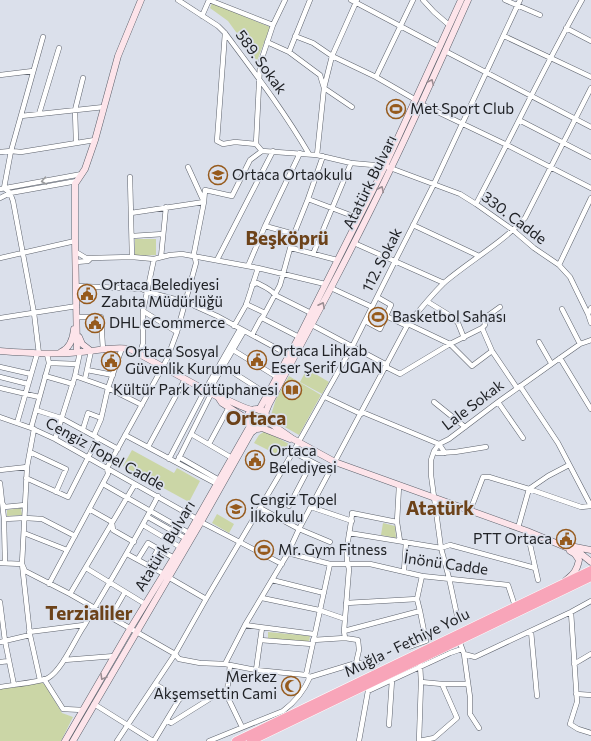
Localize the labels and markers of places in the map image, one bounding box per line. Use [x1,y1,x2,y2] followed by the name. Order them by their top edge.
[385,98,407,120] sports icon: Met Sport Club
[410,99,514,117] place label: Met Sport Club
[207,164,229,186] school or university icon: Ortaca Ortaokulu
[232,165,352,183] place label: Ortaca Ortaokulu
[101,275,223,310] place label: Ortaca Belediyesi Zabıta Müdürlüğü
[76,283,98,305] public building icon: Ortaca Belediyesi Zabıta Müdürlüğü
[367,306,389,328] sports icon: Basketbol Sahası
[392,307,506,325] place label: Basketbol Sahası
[84,312,106,334] public building icon: DHL eCommerce
[109,313,225,331] place label: DHL eCommerce
[271,341,382,376] place label: Ortaca Lihkab Eser Şerif UGAN
[125,342,241,377] place label: Ortaca Sosyal Güvenlik Kurumu
[246,349,268,371] public building icon: Ortaca Lihkab Eser Şerif UGAN
[100,350,122,372] public building icon: Ortaca Sosyal Güvenlik Kurumu
[281,379,303,401] library icon: Kültür Park Kütüphanesi
[113,380,278,398] place label: Kültür Park Kütüphanesi
[269,441,337,476] place label: Ortaca Belediyesi
[244,449,266,471] public building icon: Ortaca Belediyesi
[250,490,337,525] place label: Cengiz Topel İlkokulu
[225,498,247,520] school or university icon: Cengiz Topel İlkokulu
[555,528,577,550] public building icon: PTT Ortaca
[473,529,552,547] place label: PTT Ortaca
[253,539,275,561] sports icon: Mr. Gym Fitness
[278,540,387,558] place label: Mr. Gym Fitness
[153,667,277,702] place label: Merkez Akşemsettin Cami
[280,675,302,697] mosque icon: Merkez Akşemsettin Cami

